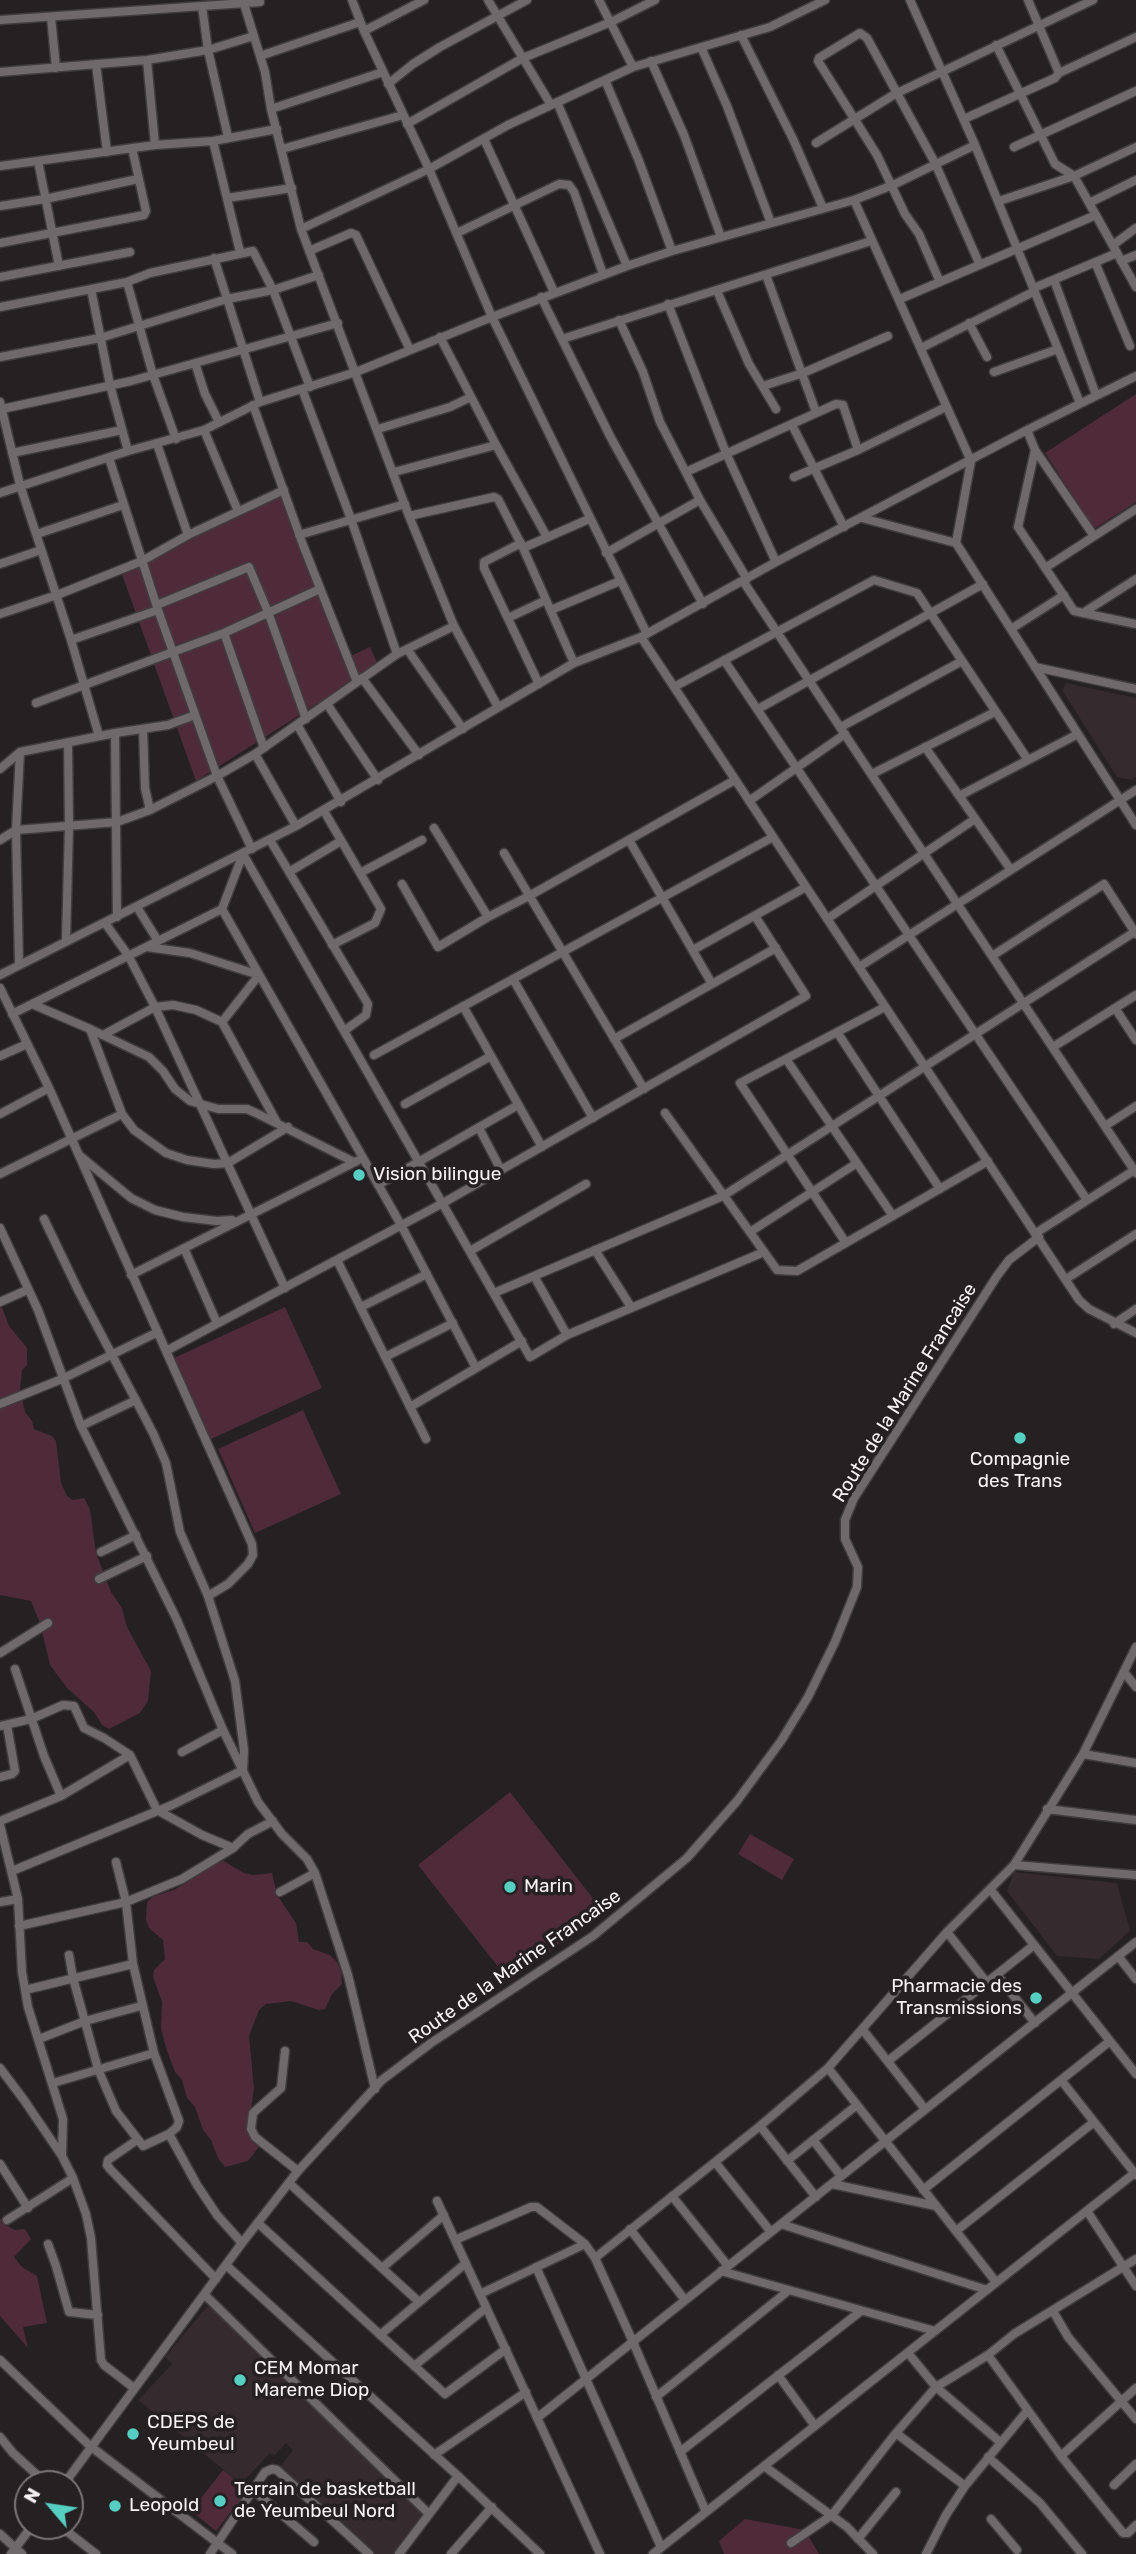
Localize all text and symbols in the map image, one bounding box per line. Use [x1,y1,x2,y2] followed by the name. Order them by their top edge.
[373,1164,501,1186] place label: Vision bilingue
[351,1167,367,1183] marker: Vision bilingue
[828,1279,982,1507] street label: Route de la Marine Francaise
[1012,1430,1028,1446] marker: Compagnie des Trans
[970,1449,1070,1493] place label: Compagnie des Trans
[524,1876,573,1898] place label: Marin
[502,1879,518,1895] marker: Marin
[405,1885,625,2049] street label: Route de la Marine Francaise
[891,1976,1022,2020] place label: Pharmacie des Transmissions
[1028,1990,1044,2006] marker: Pharmacie des Transmissions
[254,2358,369,2402] place label: CEM Momar Mareme Diop
[232,2372,248,2388] marker: CEM Momar Mareme Diop
[147,2412,235,2456] place label: CDEPS de Yeumbeul
[125,2426,141,2442] marker: CDEPS de Yeumbeul
[14,2470,84,2540] north arrow
[234,2479,416,2523] place label: Terrain de basketball de Yeumbeul Nord
[19,2484,45,2507] text: N
[212,2493,228,2509] marker: Terrain de basketball de Yeumbeul Nord
[129,2495,199,2517] place label: Leopold
[107,2498,123,2514] marker: Leopold

